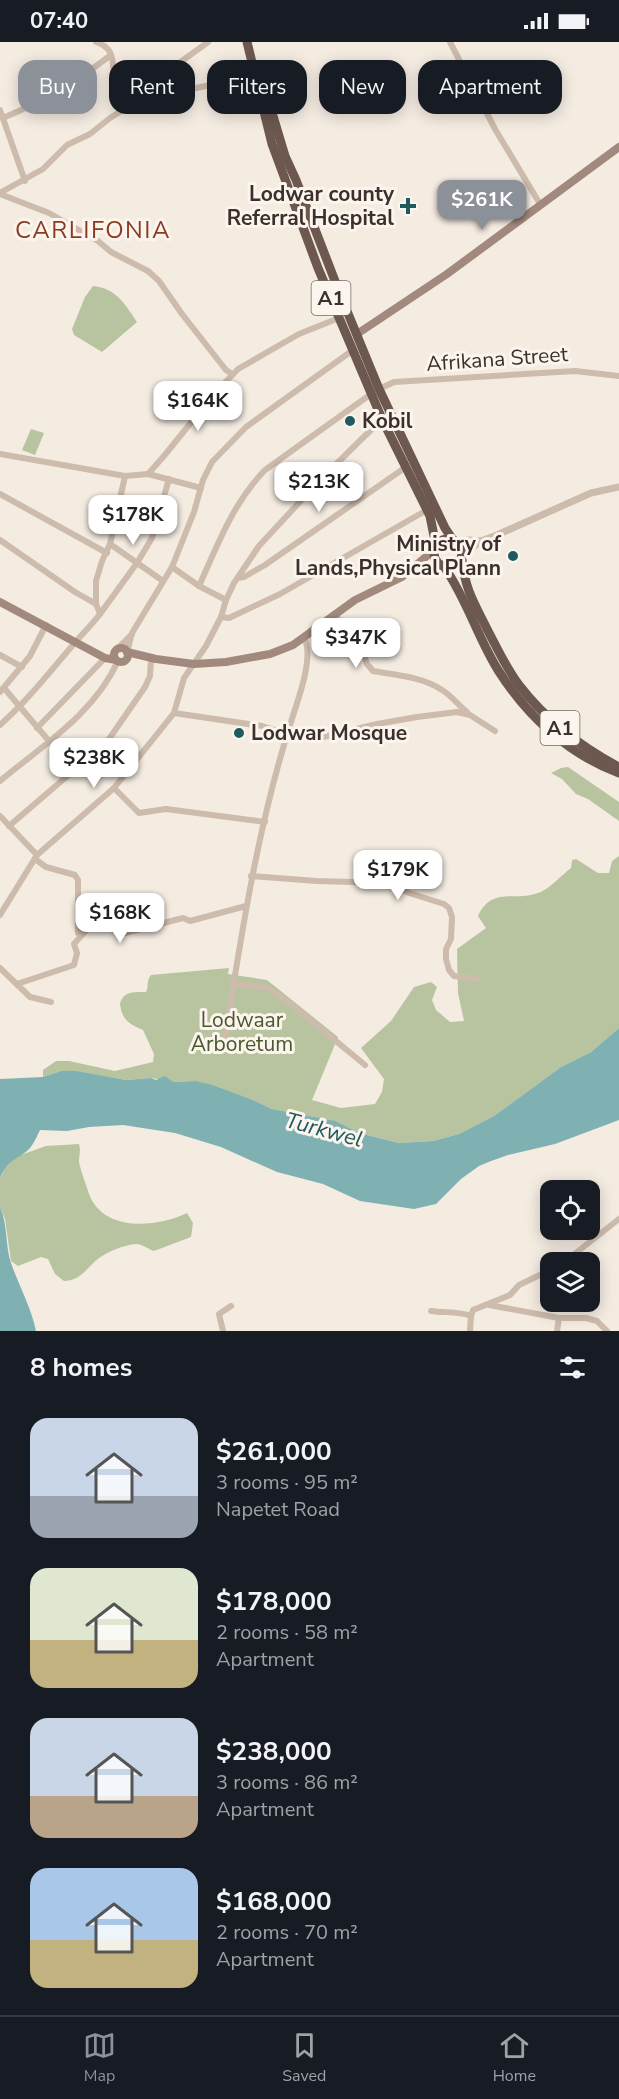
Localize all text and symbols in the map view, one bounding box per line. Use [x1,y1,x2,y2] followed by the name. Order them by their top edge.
[30,6,88,36] text: 07:40
[18,60,97,114] chip: Buy
[109,60,195,114] chip: Rent
[207,60,307,114] chip: Filters
[319,60,406,114] chip: New
[418,60,562,114] chip: Apartment
[227,180,395,232] place label: Lodwar county Referral Hospital
[440,180,524,231] pin: $261K
[451,186,513,213] text: $261K
[399,197,417,215] marker: Lodwar county Referral Hospital
[15,214,171,246] district label: CARLIFONIA
[312,281,350,315] road number: A1
[425,340,569,378] street label: Afrikana Street
[156,381,240,432] pin: $164K
[167,387,229,414] text: $164K
[362,407,413,435] place label: Kobil
[343,414,357,428] marker: Kobil
[277,462,361,513] pin: $213K
[288,468,350,495] text: $213K
[91,495,175,546] pin: $178K
[102,501,164,528] text: $178K
[295,530,501,582] place label: Ministry of Lands,Physical Plann
[506,549,520,563] marker: Ministry of Lands,Physical Plann
[314,618,398,669] pin: $347K
[325,624,387,651] text: $347K
[540,711,580,745] road number: A1
[251,719,407,747] place label: Lodwar Mosque
[232,726,246,740] marker: Lodwar Mosque
[52,738,136,789] pin: $238K
[63,744,125,771] text: $238K
[356,850,440,901] pin: $179K
[367,856,429,883] text: $179K
[78,893,162,944] pin: $168K
[89,899,151,926] text: $168K
[191,1006,293,1058] park label: Lodwaar Arboretum
[282,1105,366,1155] water label: Turkwel
[540,1180,600,1312] map controls
[540,1180,600,1240] button: locate
[540,1252,600,1312] button: layers
[30,1350,132,1385] text: 8 homes
[556,1351,589,1384] icon: filters
[216,1434,332,1469] text: $261,000
[78,1442,150,1514] icon: home
[216,1469,358,1496] text: 3 rooms · 95 m²
[216,1496,340,1523] text: Napetet Road
[216,1584,332,1619] text: $178,000
[78,1592,150,1664] icon: home
[216,1619,358,1646] text: 2 rooms · 58 m²
[216,1646,314,1673] text: Apartment
[216,1734,332,1769] text: $238,000
[78,1742,150,1814] icon: home
[216,1769,358,1796] text: 3 rooms · 86 m²
[216,1796,314,1823] text: Apartment
[216,1884,332,1919] text: $168,000
[78,1892,150,1964] icon: home
[216,1919,358,1946] text: 2 rooms · 70 m²
[216,1946,314,1973] text: Apartment
[83,2029,116,2087] tab: Map
[282,2029,326,2087] tab: Saved
[493,2029,536,2087] tab: Home

